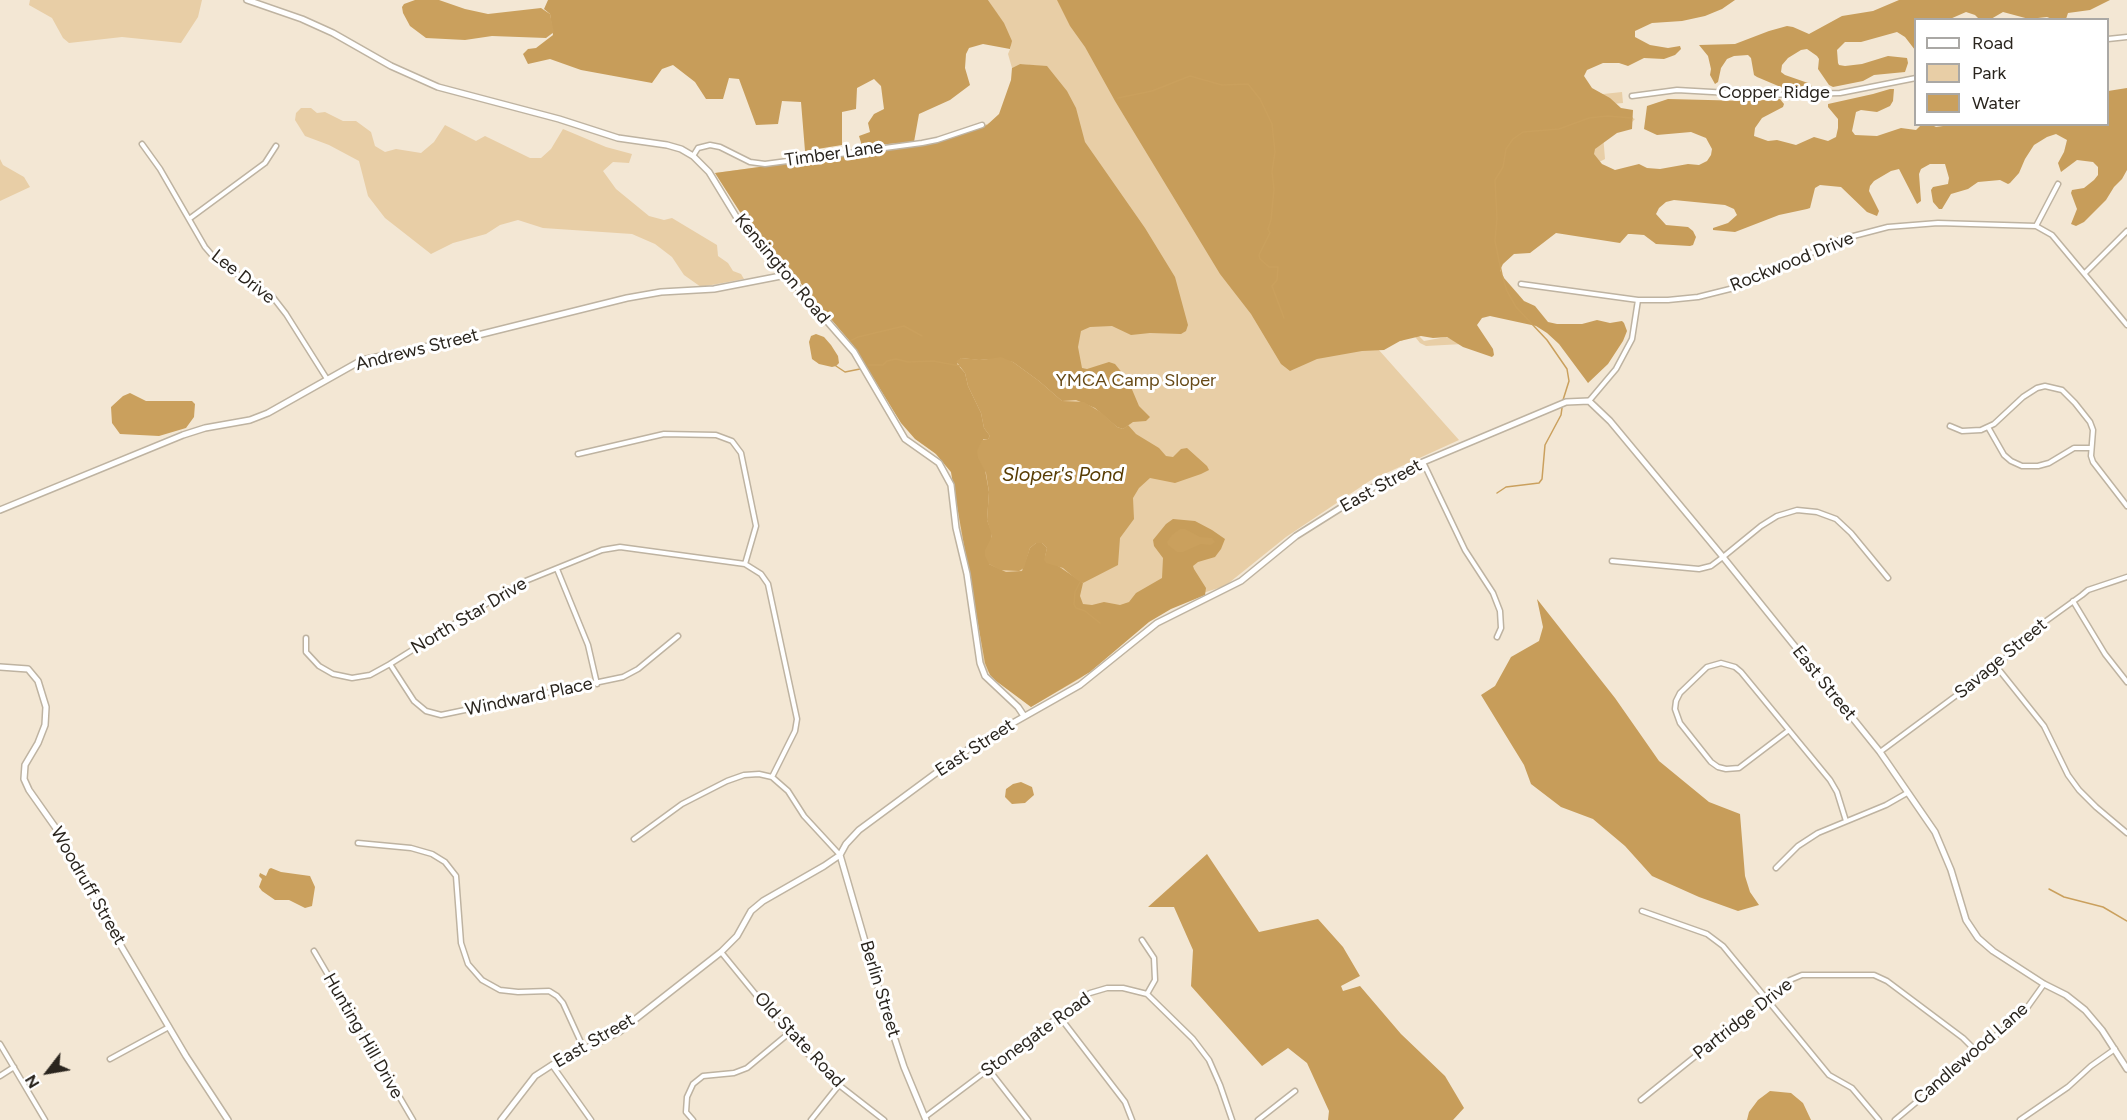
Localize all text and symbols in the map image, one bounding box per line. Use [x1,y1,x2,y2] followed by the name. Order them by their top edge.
[1914,18,2109,126] legend
[1972,32,2013,54] text: Road
[1972,62,2006,84] text: Park
[1718,82,1830,104] street label: Copper Ridge
[1972,92,2020,114] text: Water
[784,136,884,172] street label: Timber Lane
[730,210,834,328] street label: Kensington Road
[1727,227,1857,297] street label: Rockwood Drive
[207,245,279,309] street label: Lee Drive
[353,324,481,376] street label: Andrews Street
[1056,370,1216,392] park label: YMCA Camp Sloper
[1336,455,1426,517] street label: East Street
[1002,463,1124,487] water label: Sloper's Pond
[407,573,531,659] street label: North Star Drive
[1951,614,2051,704] street label: Savage Street
[1787,641,1861,725] street label: East Street
[463,673,595,721] street label: Windward Place
[931,714,1019,782] street label: East Street
[46,823,130,949] street label: Woodruff Street
[855,938,905,1040] street label: Berlin Street
[318,969,408,1103] street label: Hunting Hill Drive
[1689,974,1797,1064] street label: Partridge Drive
[749,988,849,1092] street label: Old State Road
[977,988,1095,1082] street label: Stonegate Road
[1909,998,2033,1110] street label: Candlewood Lane
[550,1009,638,1073] street label: East Street
[18,1042,78,1102] north arrow
[21,1071,43,1092] text: N

